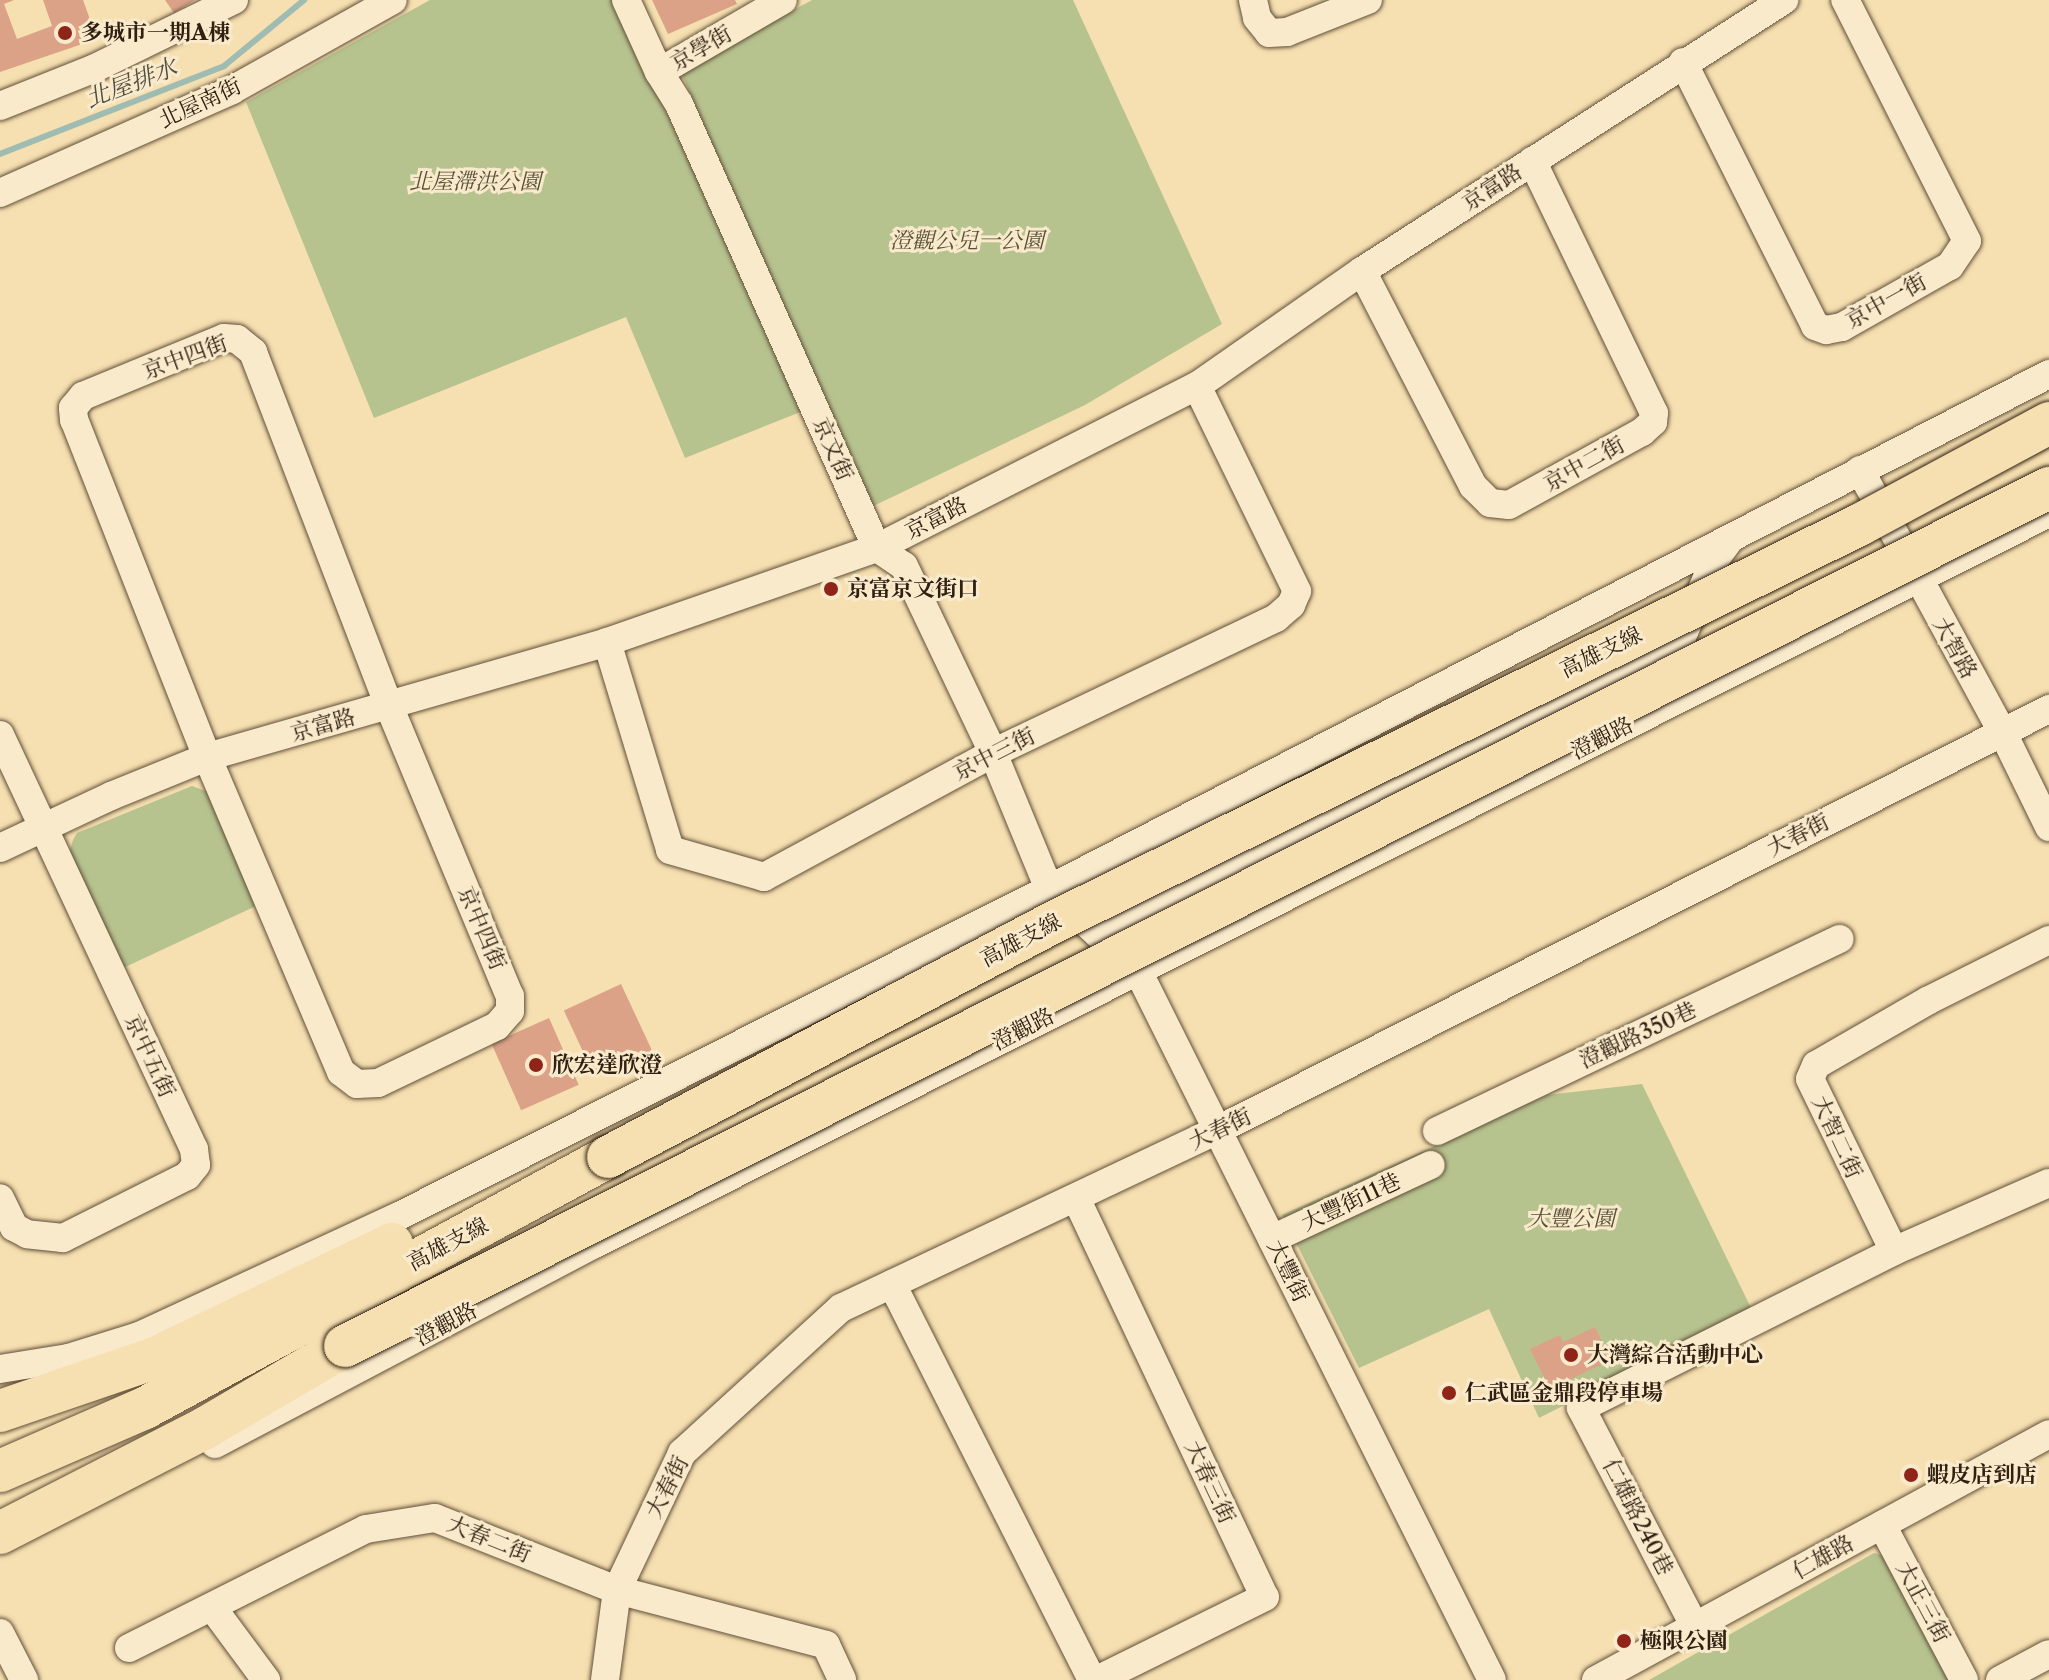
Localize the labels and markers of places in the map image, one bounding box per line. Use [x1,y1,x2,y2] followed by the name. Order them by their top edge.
[81,20,230,46] place label: 多城市一期A棟
[56,24,74,42] marker: 多城市一期A棟
[847,576,979,602] place label: 京富京文街口
[822,580,840,598] marker: 京富京文街口
[552,1052,662,1078] place label: 欣宏達欣澄
[527,1056,545,1074] marker: 欣宏達欣澄
[1587,1342,1763,1368] place label: 大灣綜合活動中心
[1562,1346,1580,1364] marker: 大灣綜合活動中心
[1465,1380,1663,1406] place label: 仁武區金鼎段停車場
[1440,1384,1458,1402] marker: 仁武區金鼎段停車場
[1927,1462,2037,1488] place label: 蝦皮店到店
[1902,1466,1920,1484] marker: 蝦皮店到店
[1640,1628,1728,1654] place label: 極限公園
[1615,1632,1633,1650] marker: 極限公園

